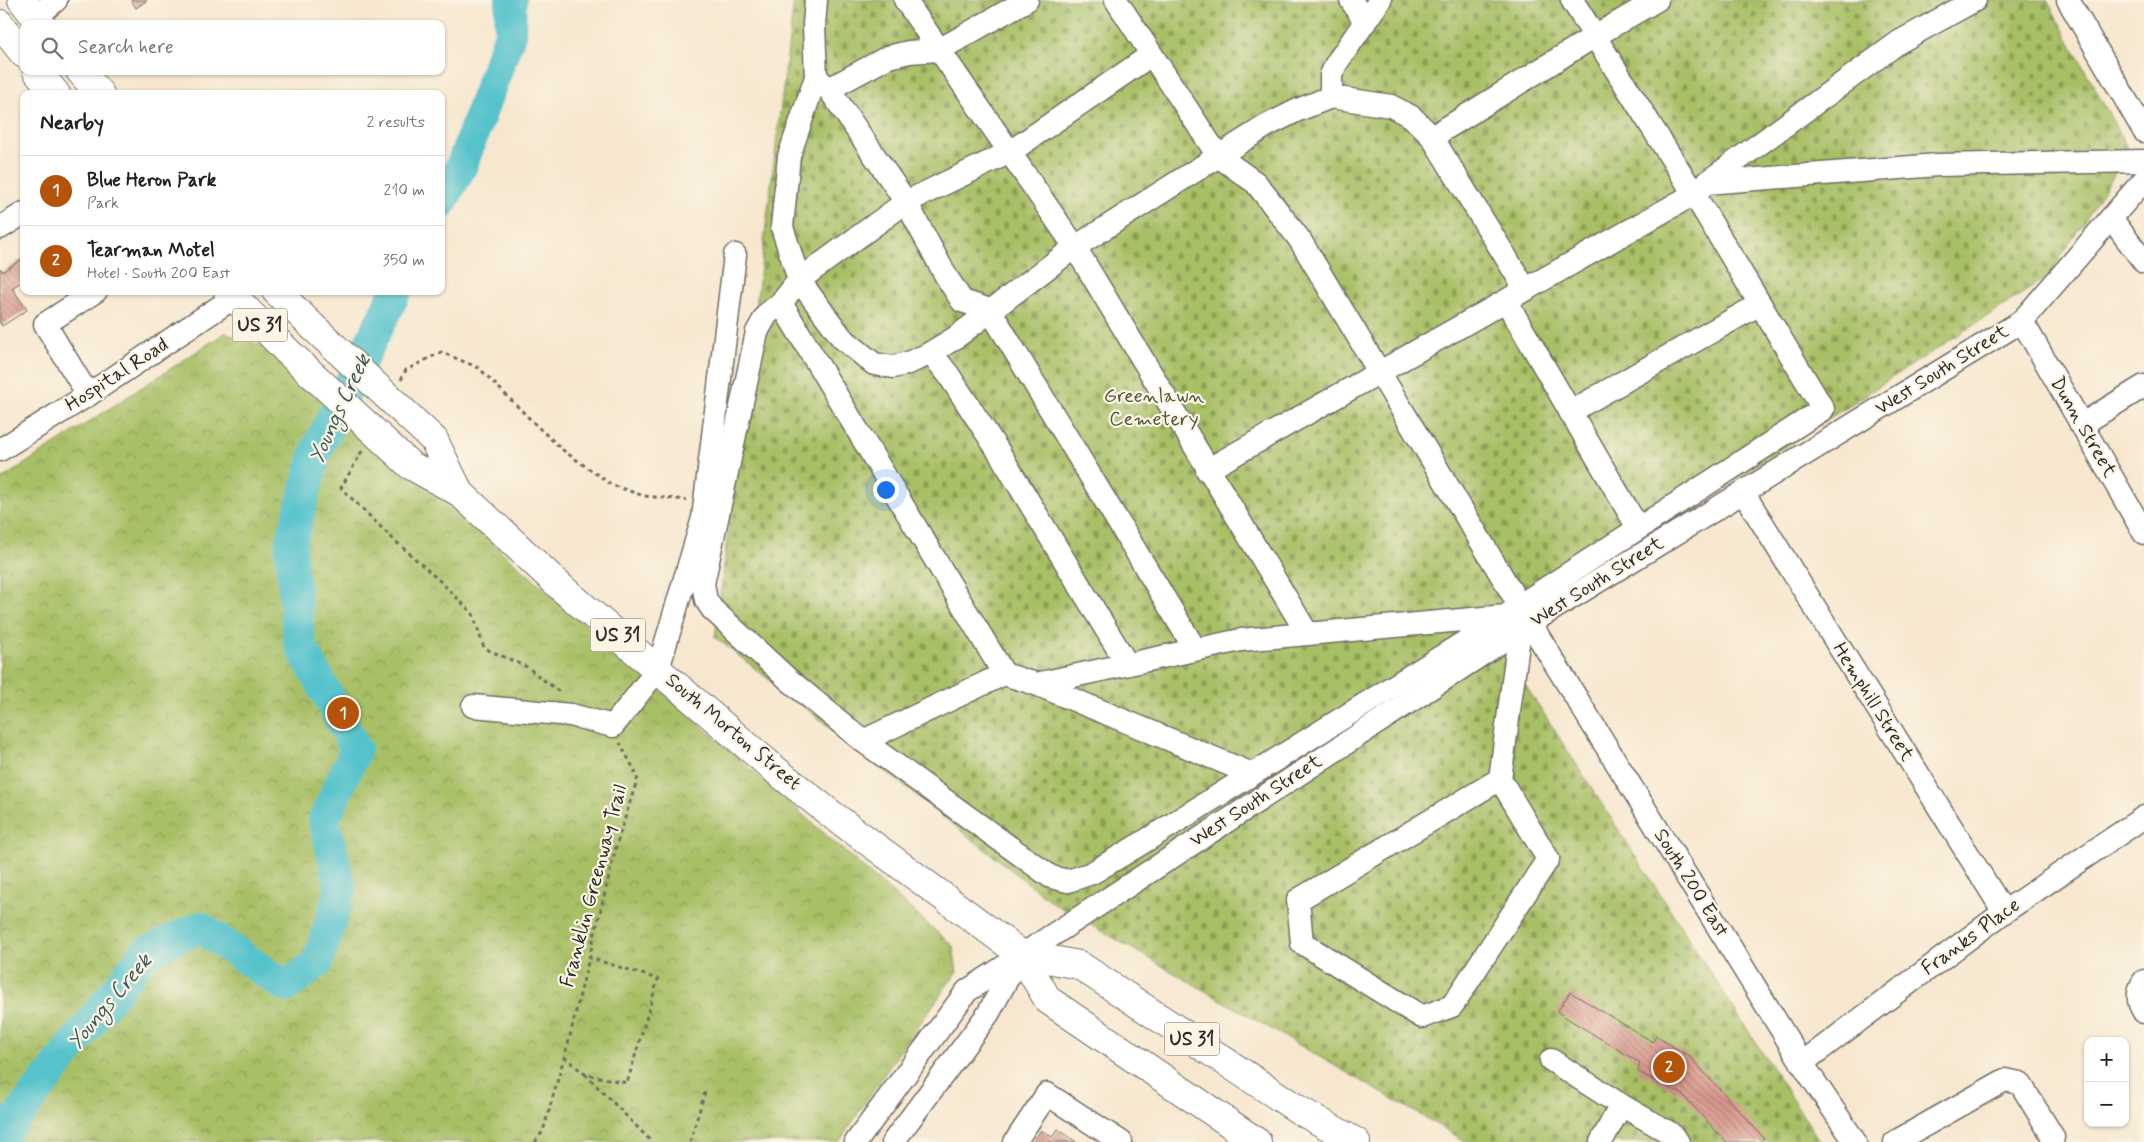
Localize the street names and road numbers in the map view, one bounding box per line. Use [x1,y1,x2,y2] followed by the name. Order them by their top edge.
[232,308,288,342] road number: US 31
[1870,318,2014,422] street label: West South Street
[60,332,174,418] street label: Hospital Road
[2043,372,2123,483] street label: Dunn Street
[1525,530,1669,634] street label: West South Street
[590,618,646,652] road number: US 31
[1826,637,1921,767] street label: Hemphill Street
[659,667,807,797] street label: South Morton Street
[1185,748,1328,854] street label: West South Street
[554,782,634,990] street label: Franklin Greenway Trail
[1647,824,1735,942] street label: South 200 East
[1916,892,2026,982] street label: Franks Place
[1164,1022,1220,1056] road number: US 31

